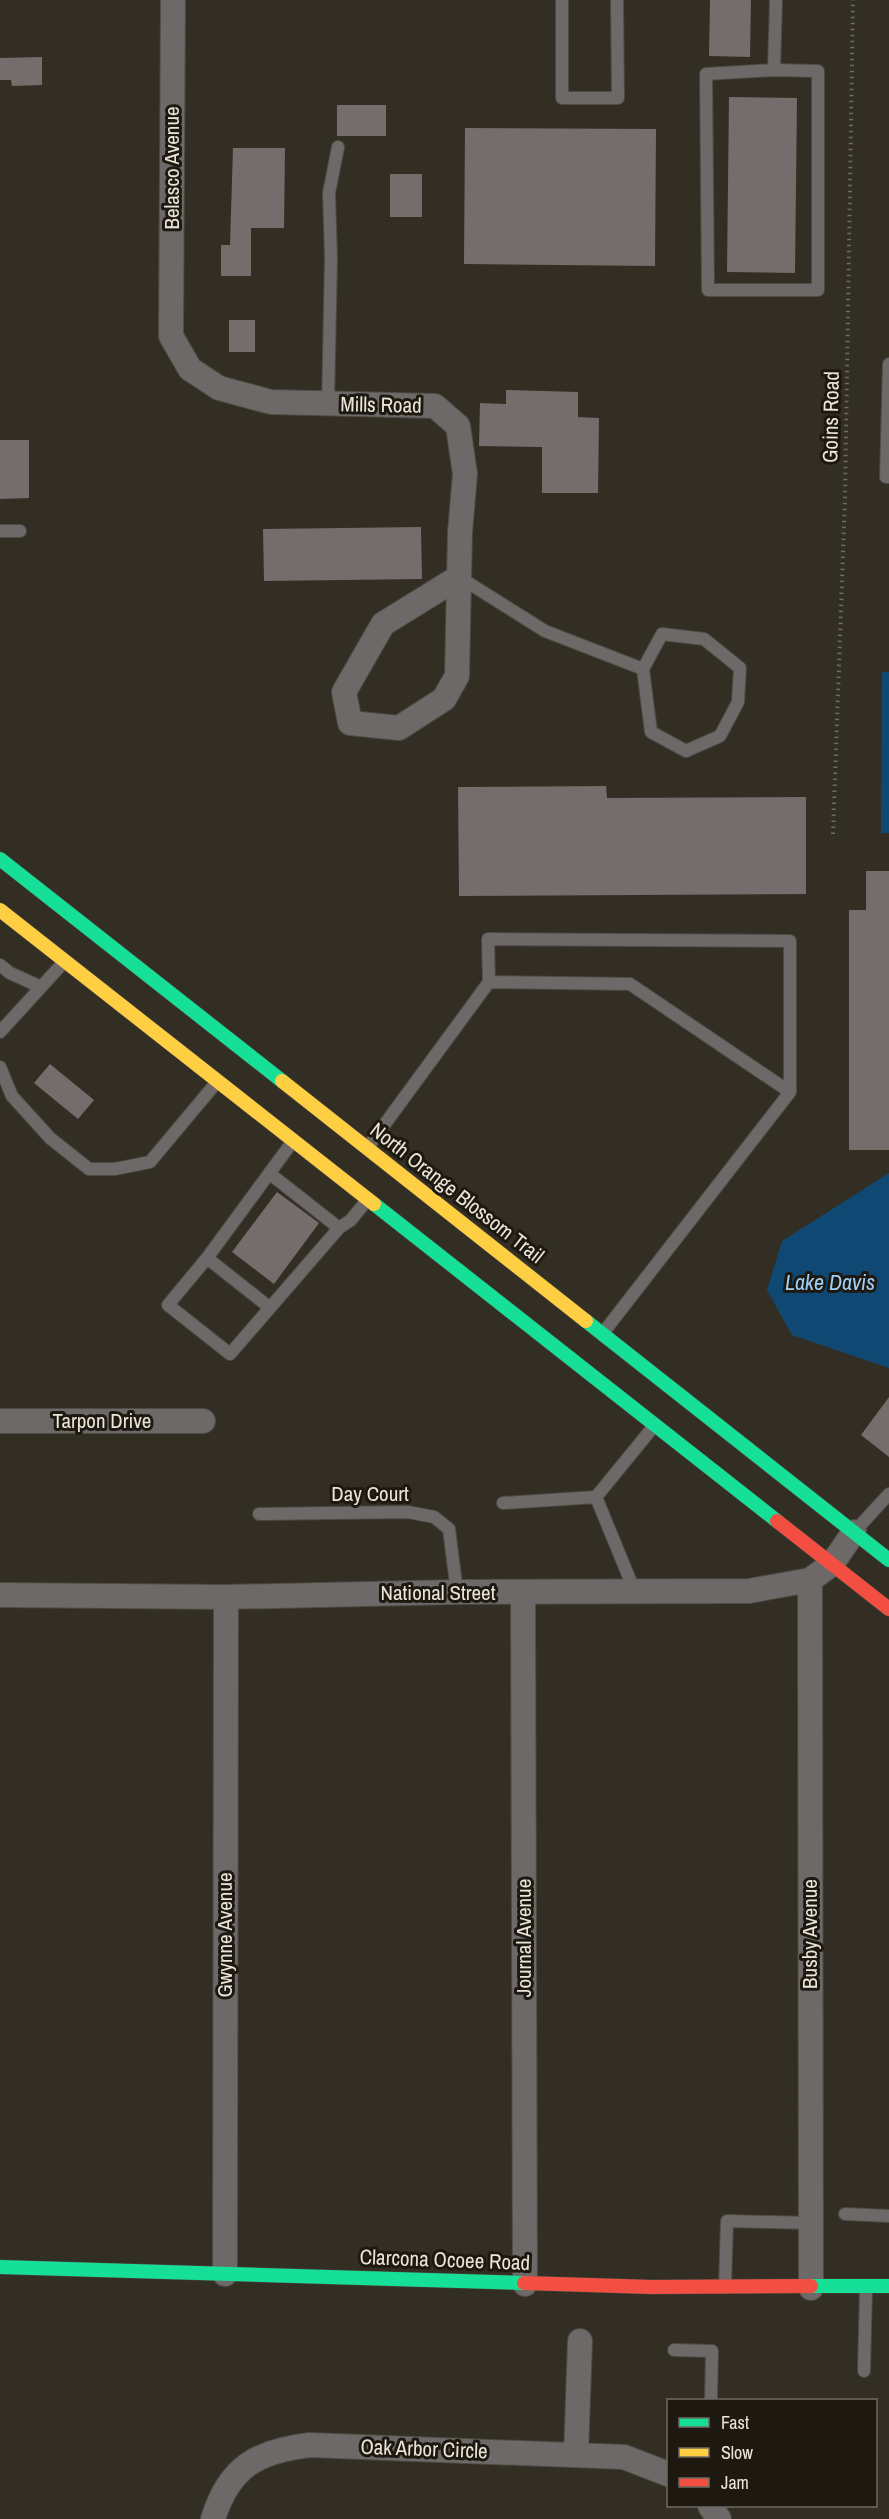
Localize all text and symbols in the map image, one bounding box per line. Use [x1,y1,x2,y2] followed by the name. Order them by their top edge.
[157,106,186,230] street label: Belasco Avenue
[815,371,846,463] street label: Goins Road
[340,389,422,420] street label: Mills Road
[364,1115,550,1270] street label: North Orange Blossom Trail
[785,1267,875,1297] water label: Lake Davis
[53,1406,151,1435] street label: Tarpon Drive
[331,1479,409,1508] street label: Day Court
[381,1578,496,1607] street label: National Street
[210,1872,239,1998] street label: Gwynne Avenue
[509,1879,538,1997] street label: Journal Avenue
[795,1879,824,1989] street label: Busby Avenue
[359,2242,531,2277] street label: Clarcona Ocoee Road
[667,2399,877,2507] legend
[721,2410,749,2435] text: Fast
[360,2432,488,2465] street label: Oak Arbor Circle
[721,2440,753,2465] text: Slow
[721,2470,749,2495] text: Jam

